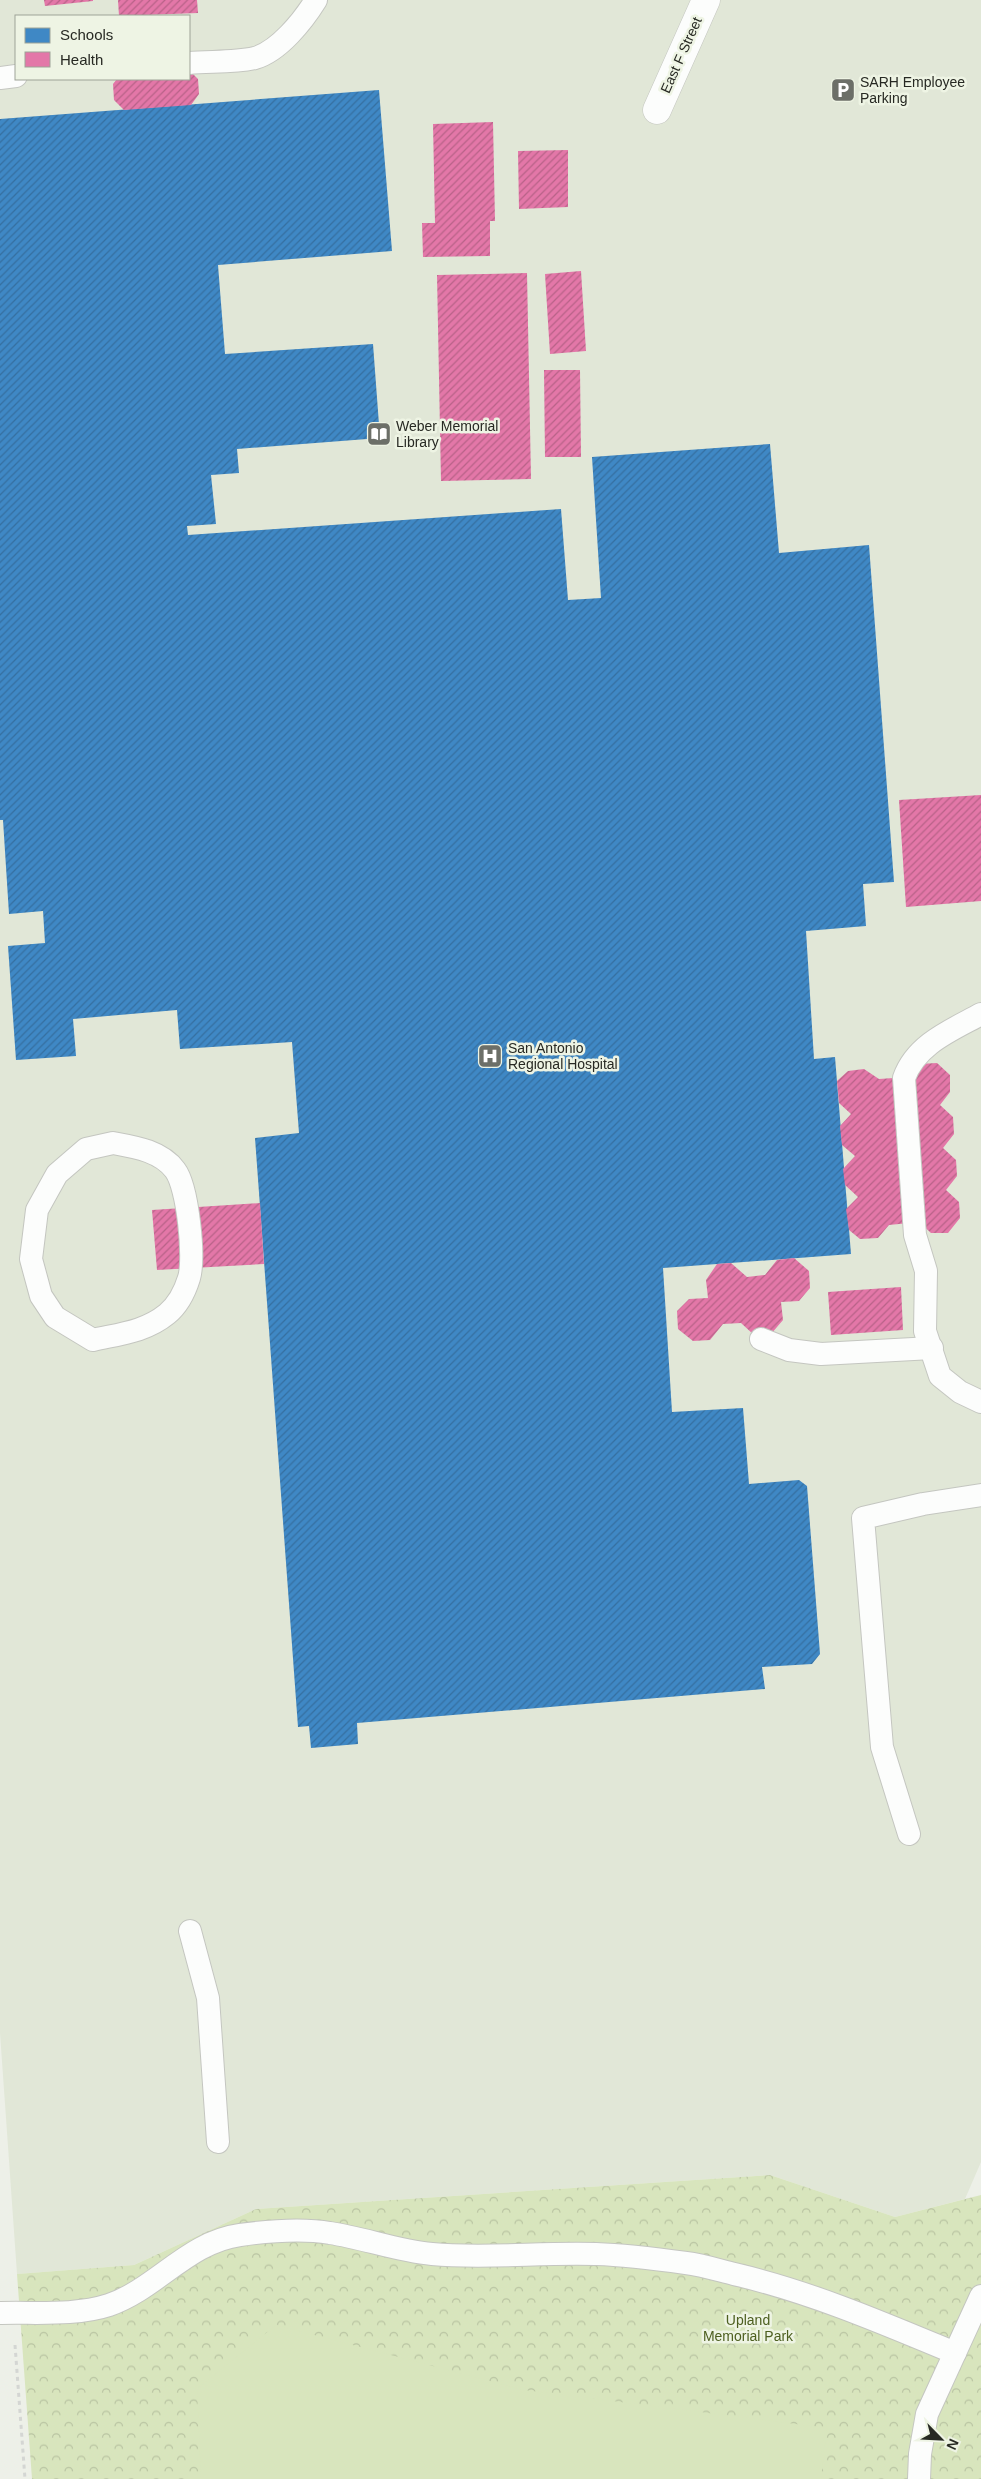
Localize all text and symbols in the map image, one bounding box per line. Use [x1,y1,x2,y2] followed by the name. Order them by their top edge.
[657,14,705,96] street label: East F Street
[15,15,190,80] legend
[60,26,113,43] text: Schools
[60,51,103,68] text: Health
[860,74,965,106] place label: SARH Employee Parking
[830,77,856,103] parking icon: SARH Employee Parking
[396,418,498,450] place label: Weber Memorial Library
[366,421,392,447] library icon: Weber Memorial Library
[508,1040,618,1072] place label: San Antonio Regional Hospital
[477,1043,503,1069] hospital icon: San Antonio Regional Hospital
[703,2312,794,2344] park label: Upland Memorial Park
[916,2414,966,2464] north arrow
[944,2436,962,2452] text: N

